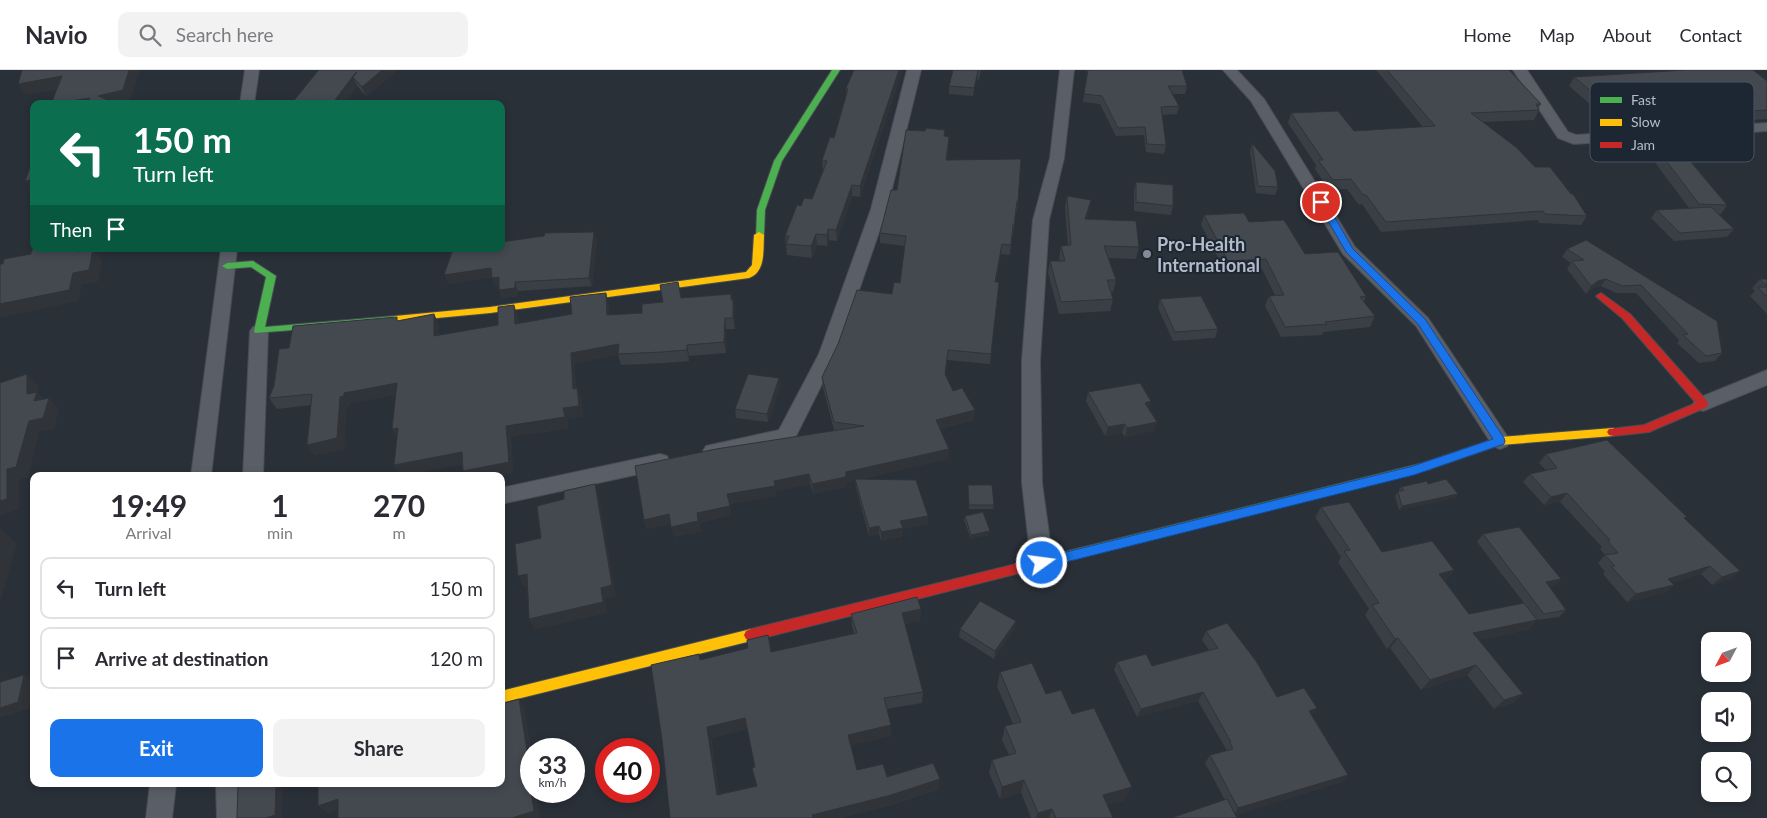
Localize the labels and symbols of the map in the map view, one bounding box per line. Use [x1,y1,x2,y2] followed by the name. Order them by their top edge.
[1590,82,1754,162] legend
[1631,91,1656,108] text: Fast
[1631,113,1661,130] text: Slow
[1631,136,1655,153] text: Jam
[1300,181,1342,223] pin
[1157,233,1260,276] place label: Pro-Health International
[1141,248,1153,260] marker: Pro-Health International
[1015,536,1067,588] position arrow
[1701,632,1751,682] north arrow
[595,738,660,803] speed limit sign: 40

